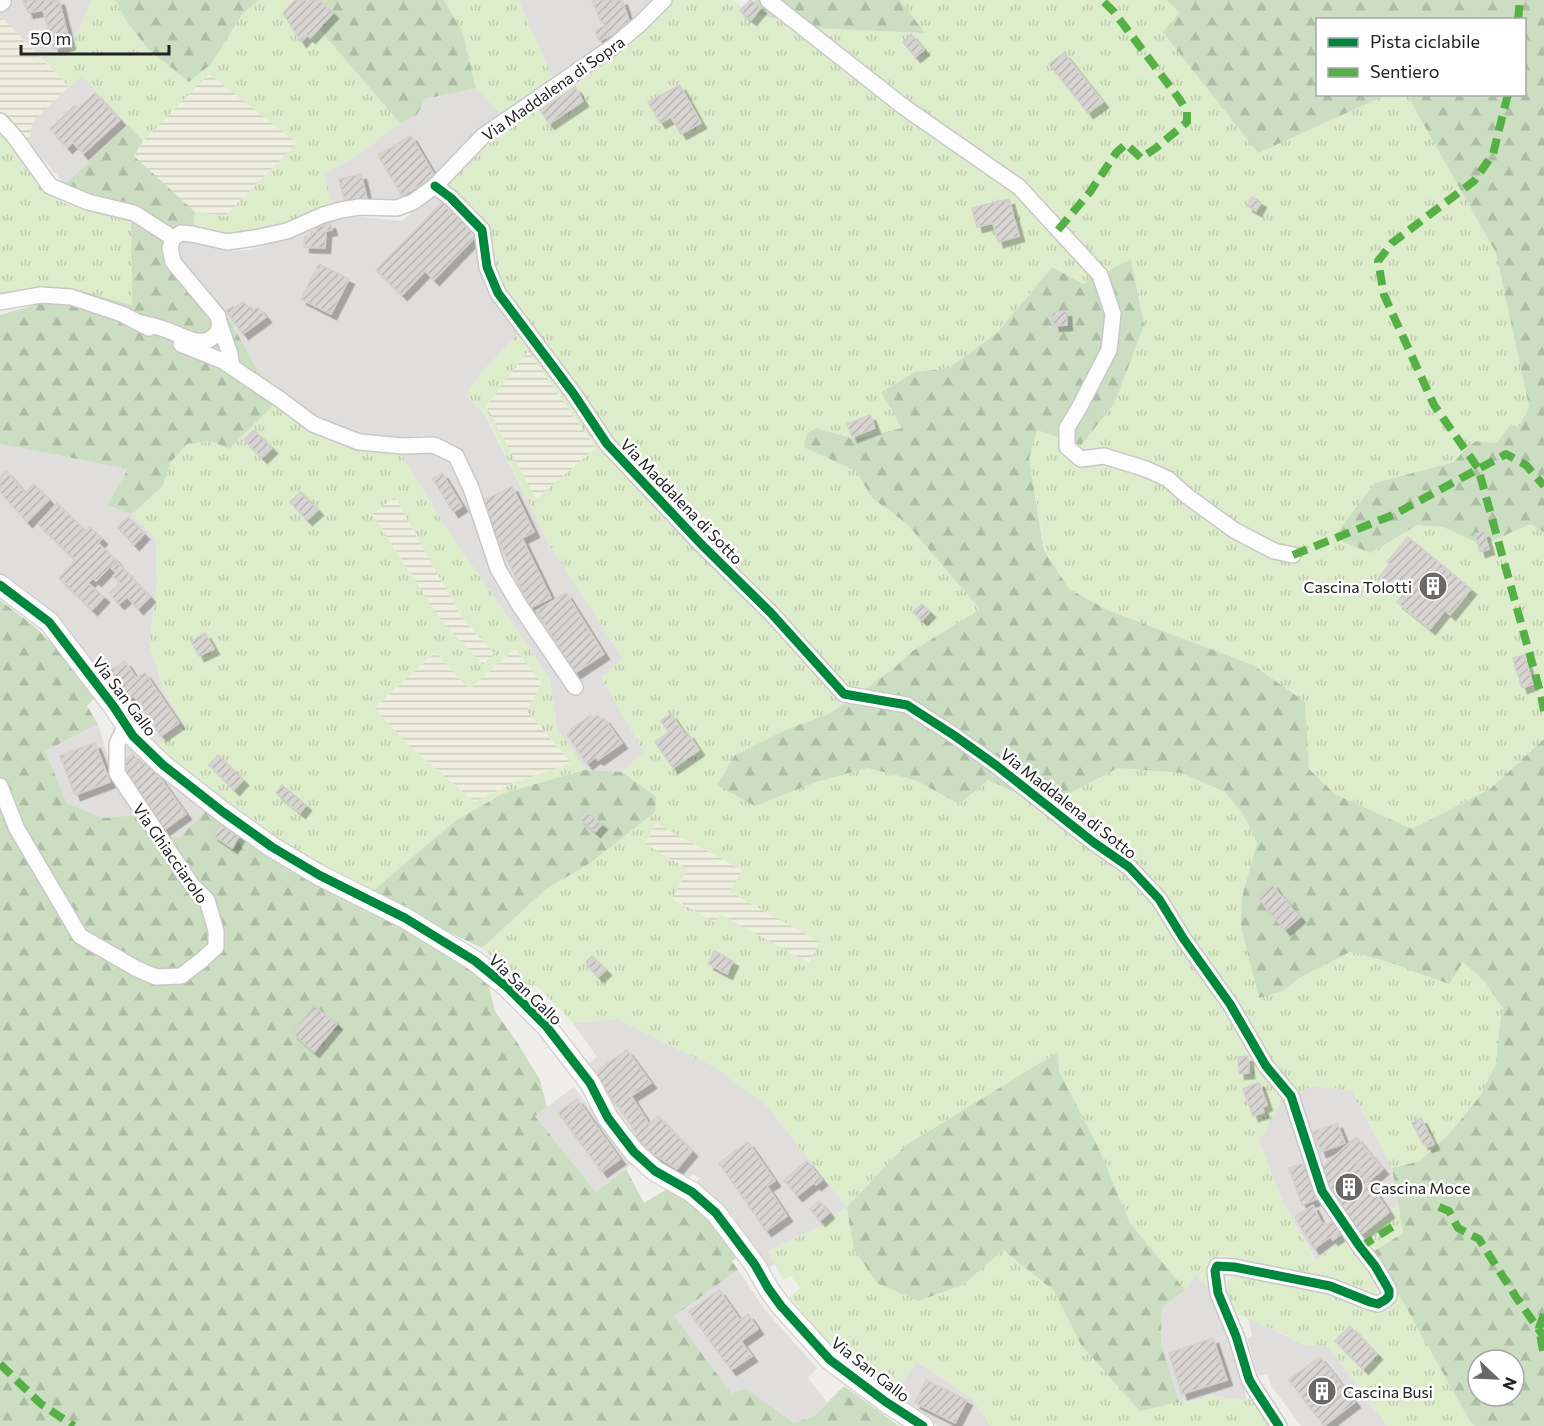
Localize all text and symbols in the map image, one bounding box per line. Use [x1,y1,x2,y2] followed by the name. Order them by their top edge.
[21,18,170,56] scale bar
[1316,18,1526,96] legend
[30,27,71,49] text: 50 m
[1370,30,1480,52] text: Pista ciclabile
[478,32,628,144] street label: Via Maddalena di Sopra
[1370,60,1440,82] text: Sentiero
[617,434,747,568] street label: Via Maddalena di Sotto
[1417,570,1449,602] building icon: Cascina Tolotti
[1303,577,1412,596] place label: Cascina Tolotti
[89,653,161,739] street label: Via San Gallo
[997,744,1141,862] street label: Via Maddalena di Sotto
[130,799,212,907] street label: Via Ghiacciarolo
[485,949,567,1029] street label: Via San Gallo
[1333,1171,1365,1203] building icon: Cascina Moce
[1370,1178,1470,1197] place label: Cascina Moce
[828,1332,914,1406] street label: Via San Gallo
[1466,1348,1526,1408] north arrow
[1306,1375,1338,1407] building icon: Cascina Busi
[1499,1375,1521,1393] text: N
[1343,1382,1433,1401] place label: Cascina Busi

